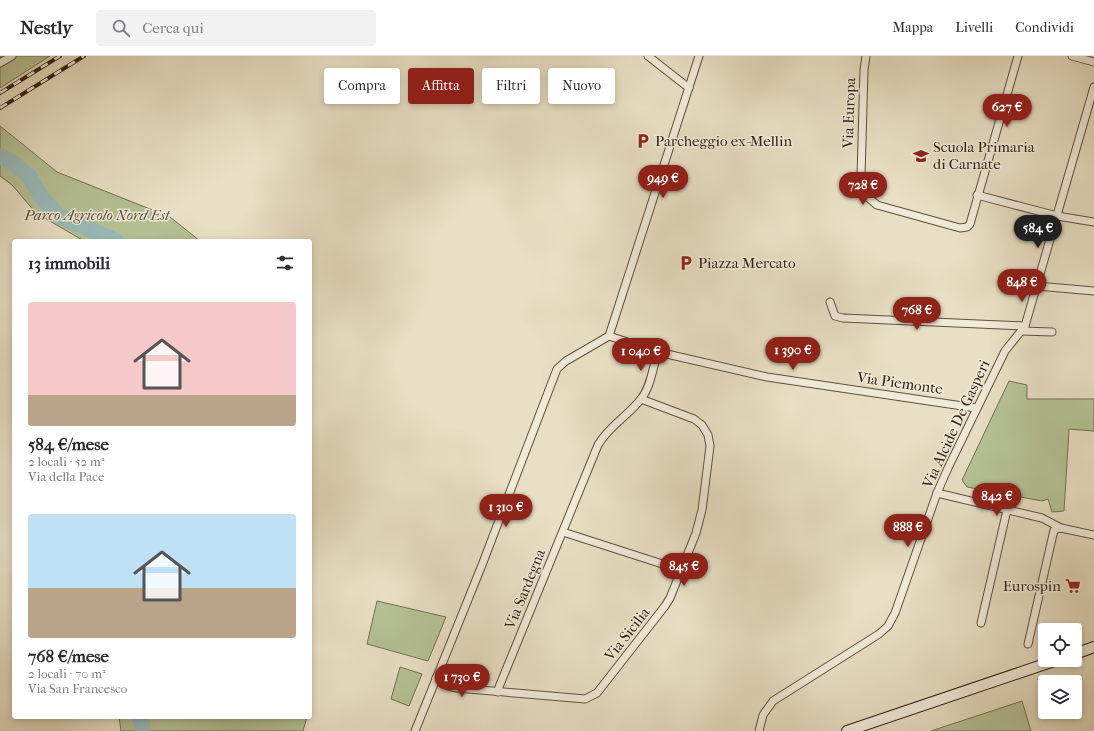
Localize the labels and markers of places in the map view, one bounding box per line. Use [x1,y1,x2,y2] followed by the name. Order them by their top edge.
[979,94,1035,128] pin: 627 €
[634,132,652,150] parking icon: Parcheggio ex-Mellin
[655,132,792,150] place label: Parcheggio ex-Mellin
[933,138,1036,173] place label: Scuola Primaria di Carnate
[912,147,930,165] school or university icon: Scuola Primaria di Carnate
[635,165,691,199] pin: 949 €
[835,172,891,206] pin: 728 €
[1010,215,1066,249] pin: 584 €
[677,254,695,272] parking icon: Piazza Mercato
[698,254,796,272] place label: Piazza Mercato
[994,269,1050,303] pin: 848 €
[889,297,945,331] pin: 768 €
[756,337,830,371] pin: 1 390 €
[604,338,678,372] pin: 1 040 €
[969,483,1025,517] pin: 842 €
[469,494,543,528] pin: 1 310 €
[880,514,936,548] pin: 888 €
[656,553,712,587] pin: 845 €
[1003,577,1061,595] place label: Eurospin
[1064,577,1082,595] supermarket icon: Eurospin
[425,664,499,698] pin: 1 730 €

